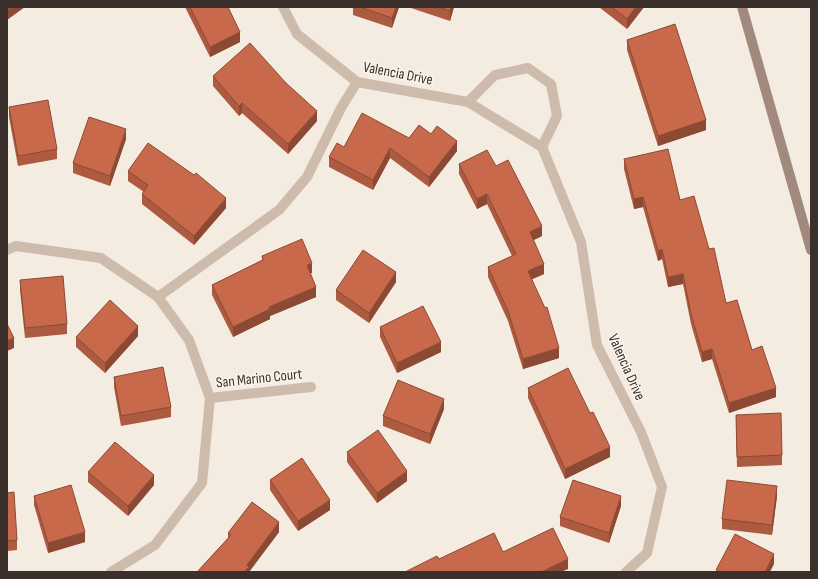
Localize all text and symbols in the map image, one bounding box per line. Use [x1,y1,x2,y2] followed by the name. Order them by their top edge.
[362,57,434,90] street label: Valencia Drive
[604,331,650,403] street label: Valencia Drive
[215,364,303,392] street label: San Marino Court

